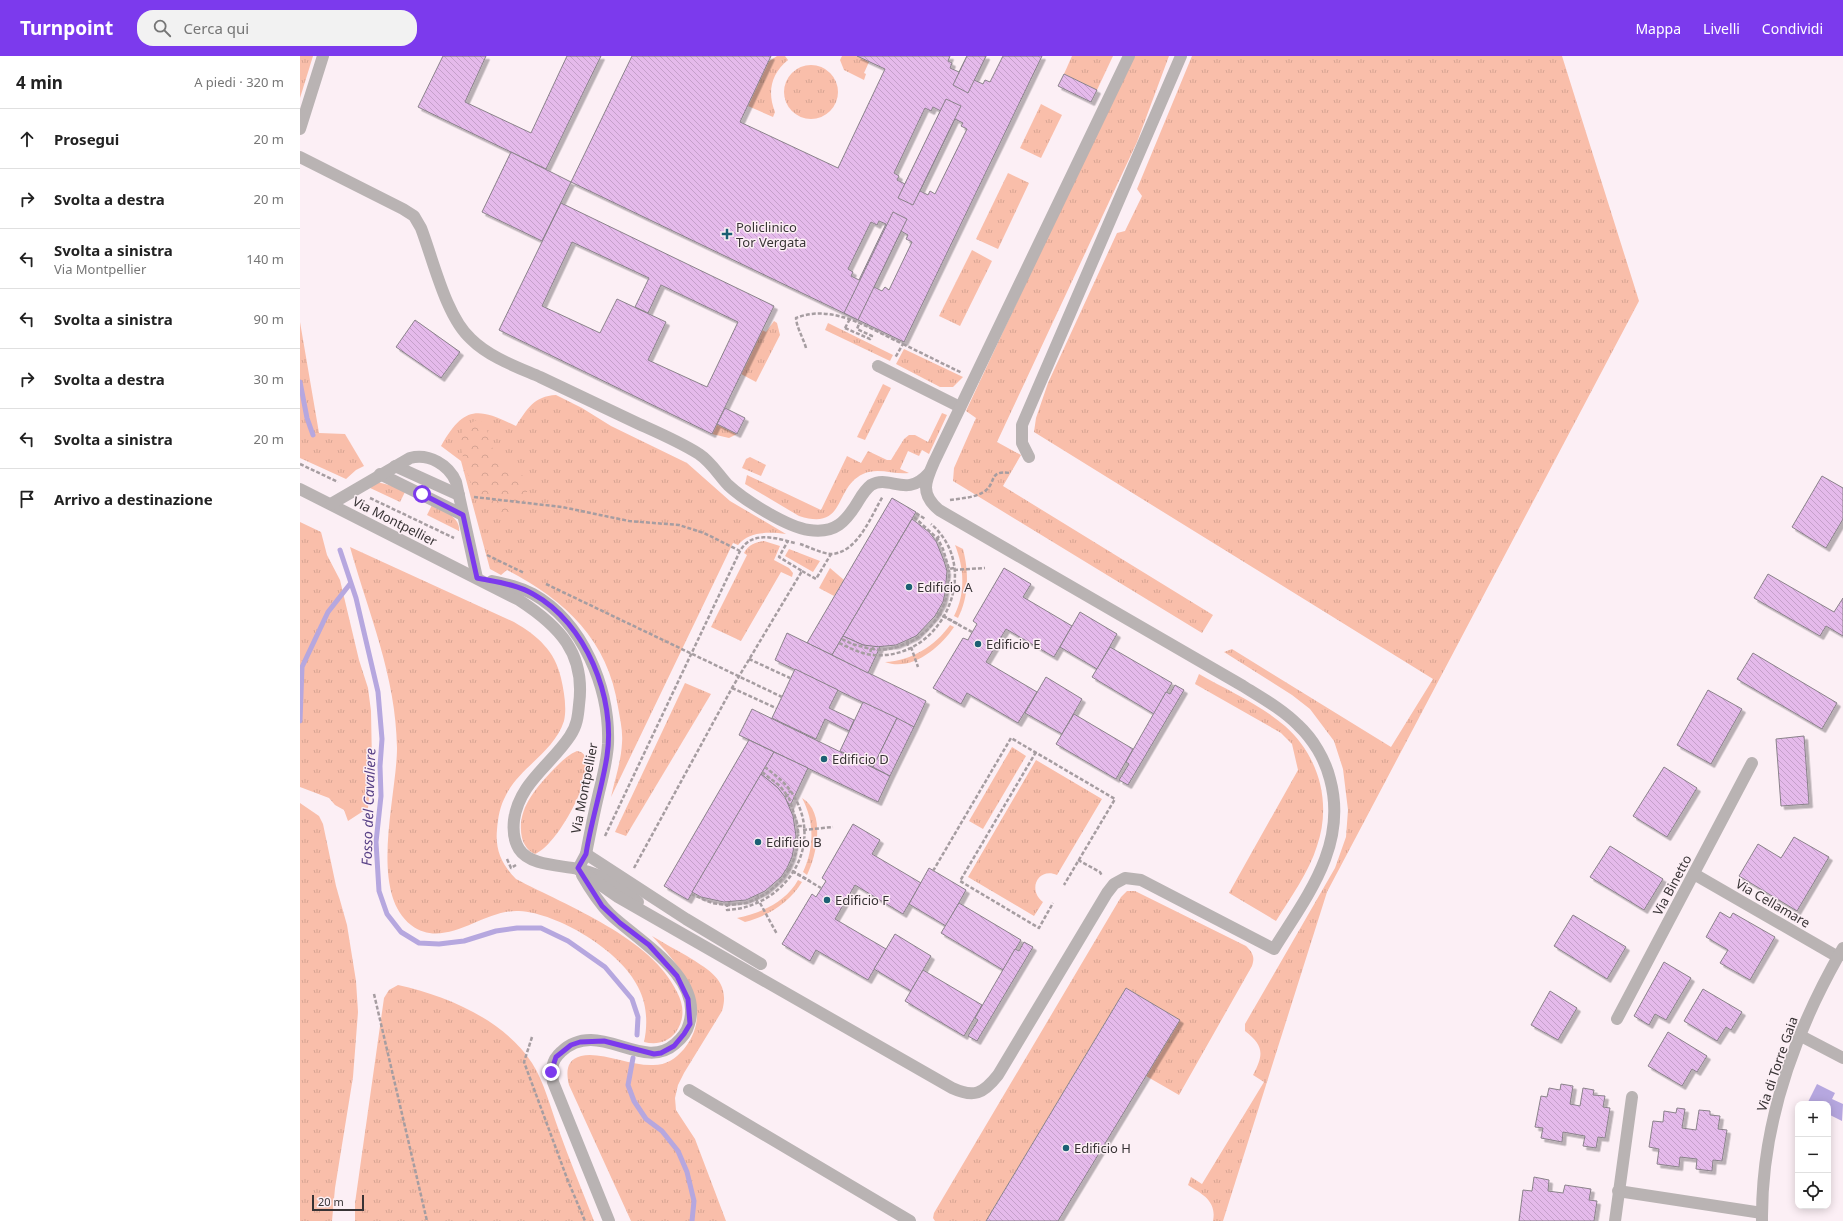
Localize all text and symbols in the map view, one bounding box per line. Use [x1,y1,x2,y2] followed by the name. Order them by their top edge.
[137,10,417,46] search box
[20,15,113,41] text: Turnpoint
[151,17,173,39] icon: search
[183,18,249,38] text: Cerca qui
[1635,19,1681,38] text: Mappa
[1703,19,1740,38] text: Livelli
[1762,19,1823,38] text: Condividi
[16,71,63,94] text: 4 min
[194,73,284,91] text: A piedi · 320 m
[16,128,38,150] icon: ahead
[54,129,119,149] text: Prosegui
[254,130,284,148] text: 20 m
[16,188,38,210] icon: right
[54,189,165,209] text: Svolta a destra
[254,190,284,208] text: 20 m
[736,218,806,251] place label: Policlinico Tor Vergata
[721,228,733,240] marker: Policlinico Tor Vergata
[54,240,173,260] text: Svolta a sinistra
[16,248,38,270] icon: left
[246,250,284,268] text: 140 m
[54,260,146,278] text: Via Montpellier
[16,308,38,330] icon: left
[54,309,173,329] text: Svolta a sinistra
[254,310,284,328] text: 90 m
[16,368,38,390] icon: right
[54,369,165,389] text: Svolta a destra
[254,370,284,388] text: 30 m
[16,428,38,450] icon: left
[54,429,173,449] text: Svolta a sinistra
[254,430,284,448] text: 20 m
[413,485,431,503] route start
[16,488,38,510] icon: arrive
[54,489,213,509] text: Arrivo a destinazione
[350,492,441,550] street label: Via Montpellier
[917,578,973,596] place label: Edificio A
[904,582,914,592] marker: Edificio A
[986,635,1040,653] place label: Edificio E
[973,639,983,649] marker: Edificio E
[566,740,602,835] street label: Via Montpellier
[356,748,380,866] water label: Fosso del Cavaliere
[832,750,889,768] place label: Edificio D
[819,754,829,764] marker: Edificio D
[766,833,822,851] place label: Edificio B
[753,837,763,847] marker: Edificio B
[1649,851,1696,918] street label: Via Binetto
[1732,874,1814,932] street label: Via Cellamare
[835,891,889,909] place label: Edificio F
[822,895,832,905] marker: Edificio F
[1752,1014,1802,1114] street label: Via di Torre Gaia
[542,1063,560,1081] route end
[1795,1101,1831,1209] map controls
[1795,1101,1831,1137] button: +
[1795,1137,1831,1173] button: −
[1074,1139,1131,1157] place label: Edificio H
[1061,1143,1071,1153] marker: Edificio H
[1795,1173,1831,1209] button: locate
[312,1193,364,1212] scale bar
[318,1194,344,1209] text: 20 m

